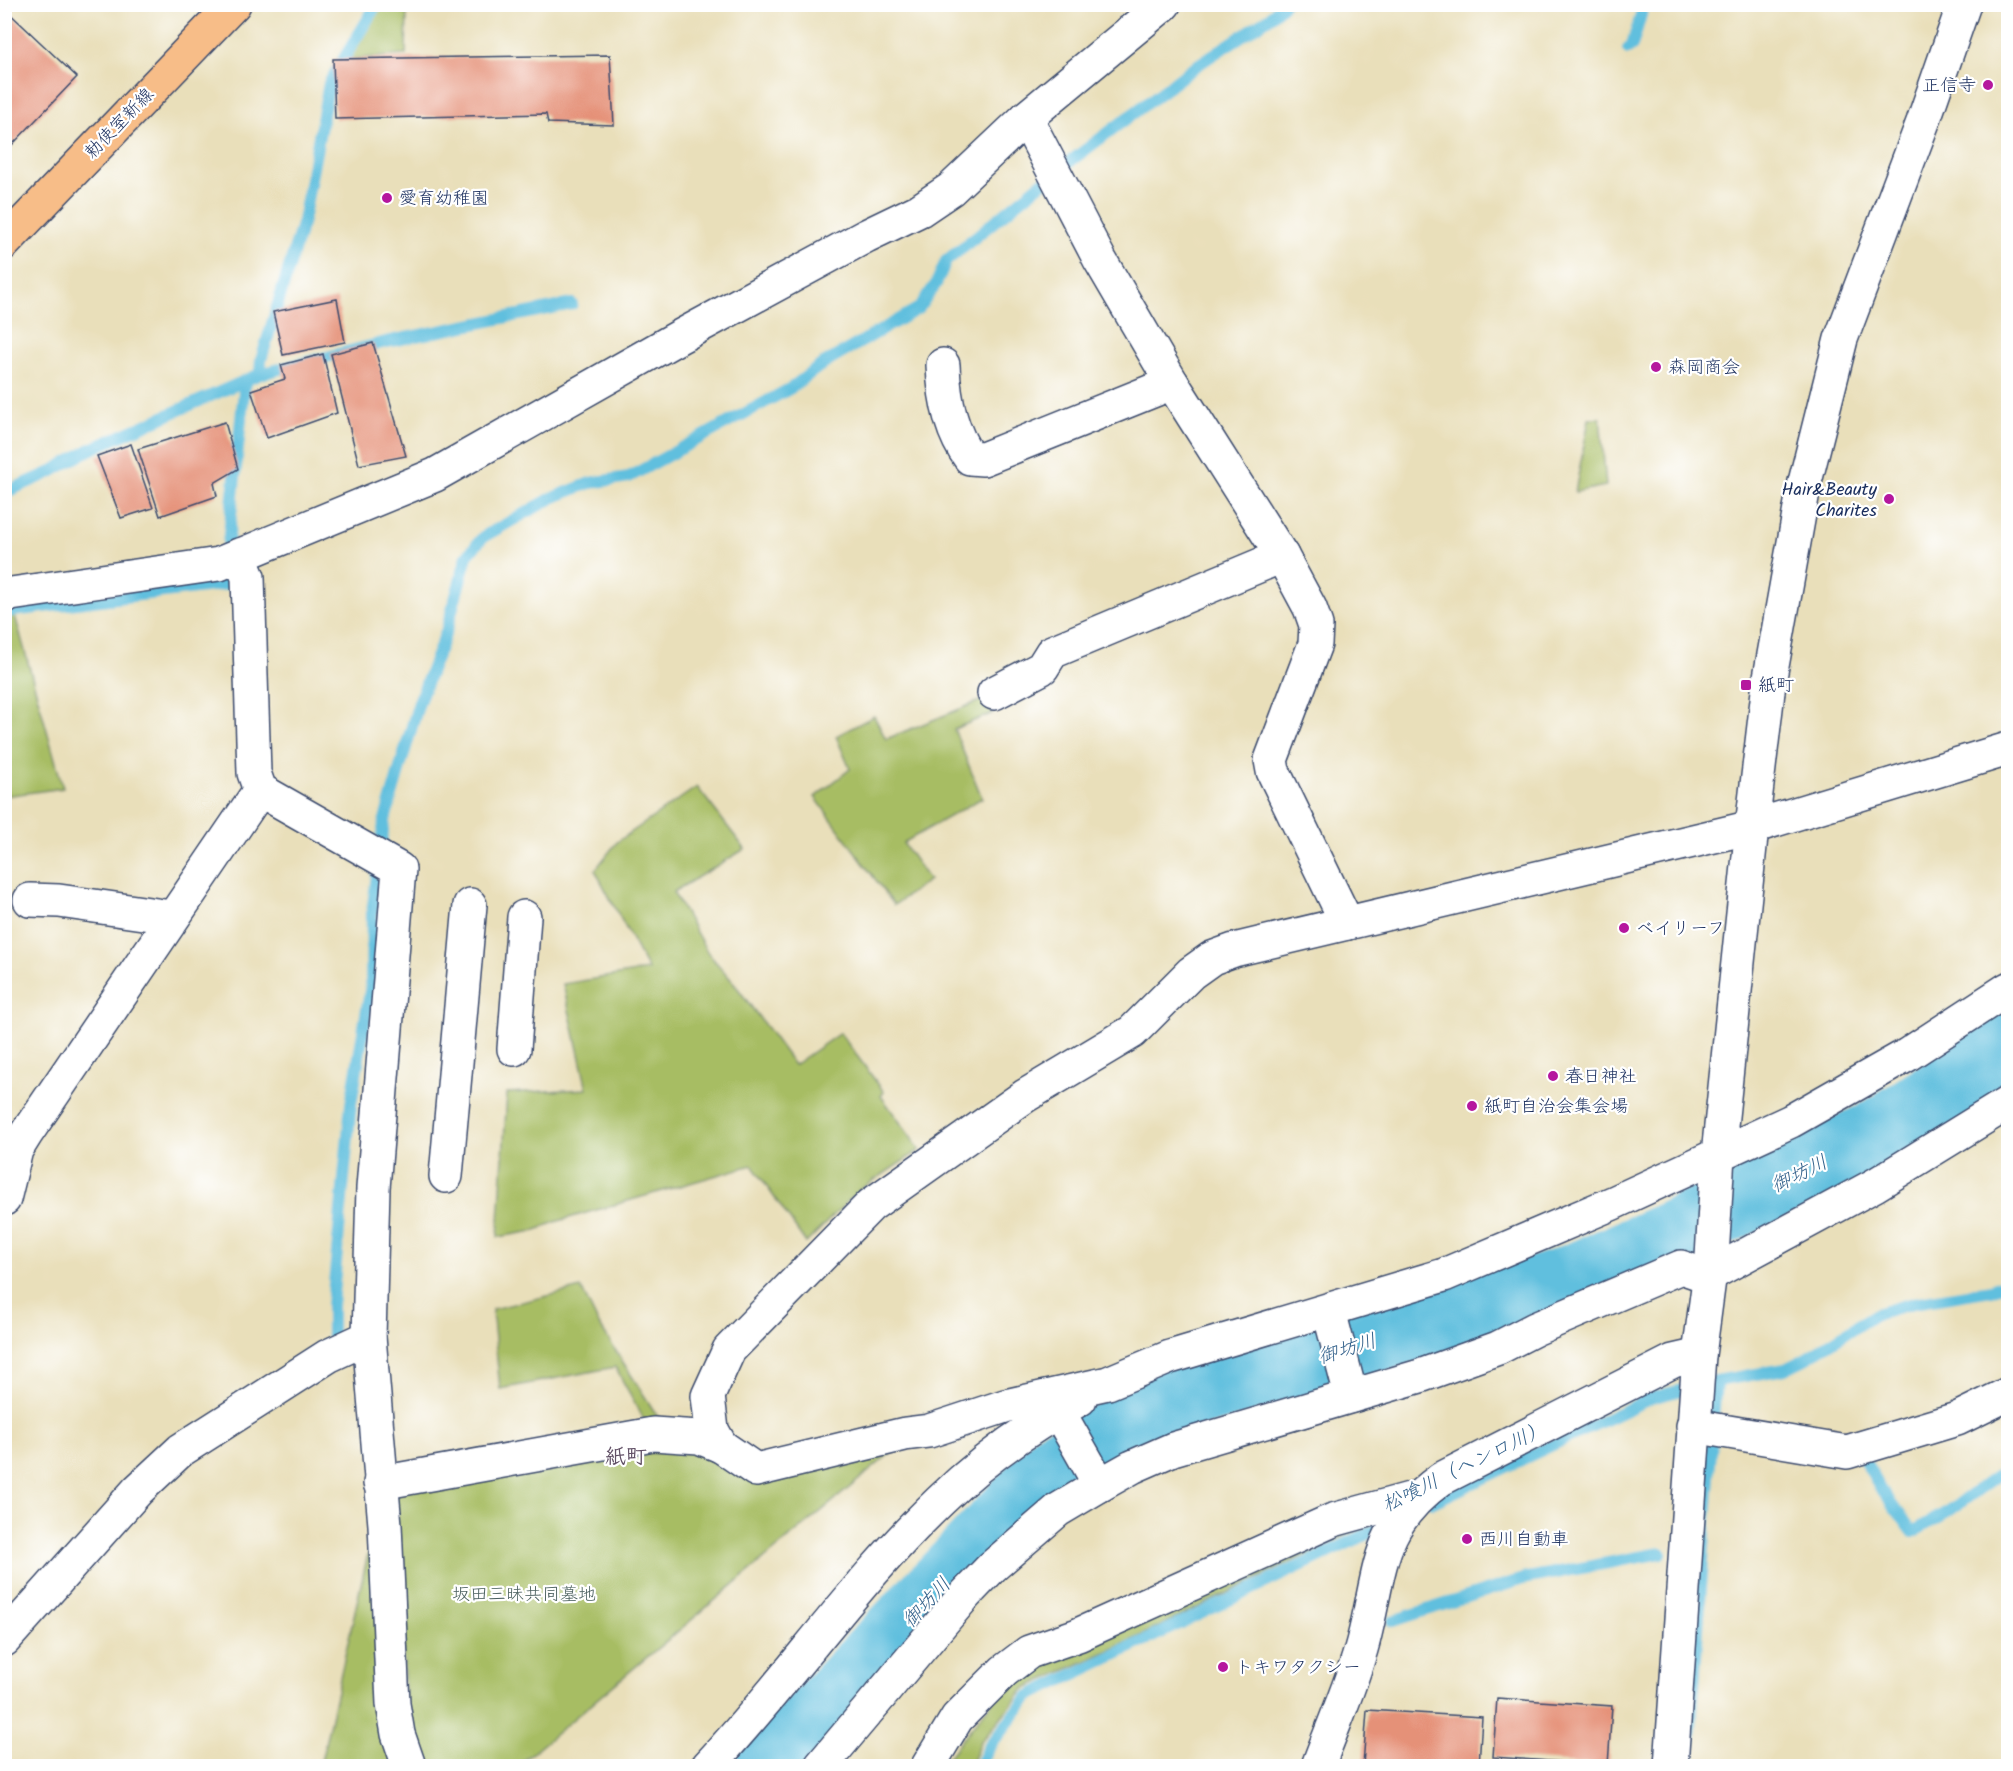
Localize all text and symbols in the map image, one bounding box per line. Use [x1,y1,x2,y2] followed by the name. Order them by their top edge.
[1922,72,1976,101] place label: 正信寺
[1981,78,1995,92] marker: 正信寺
[78,82,162,166] street label: 勅使室新線
[399,185,489,214] place label: 愛育幼稚園
[380,191,394,205] marker: 愛育幼稚園
[1668,354,1740,383] place label: 森岡商会
[1649,360,1663,374] marker: 森岡商会
[1782,476,1878,526] place label: Hair&Beauty Charites
[1882,492,1896,506] marker: Hair&Beauty Charites
[1758,672,1794,701] place label: 紙町
[1739,678,1753,692] marker: 紙町
[1636,915,1725,944] place label: ベイリーフ
[1617,921,1631,935] marker: ベイリーフ
[1565,1063,1637,1092] place label: 春日神社
[1546,1069,1560,1083] marker: 春日神社
[1484,1093,1628,1122] place label: 紙町自治会集会場
[1465,1099,1479,1113] marker: 紙町自治会集会場
[1766,1147,1834,1202] water label: 御坊川
[1314,1326,1381,1374] water label: 御坊川
[1377,1414,1553,1522] water label: 松喰川（ヘンロ川）
[605,1441,647,1474] district label: 紙町
[1479,1526,1569,1555] place label: 西川自動車
[1460,1532,1474,1546] marker: 西川自動車
[895,1571,960,1636] water label: 御坊川
[452,1581,596,1610] park label: 坂田三昧共同墓地
[1235,1654,1361,1683] place label: トキワタクシー
[1216,1660,1230,1674] marker: トキワタクシー

